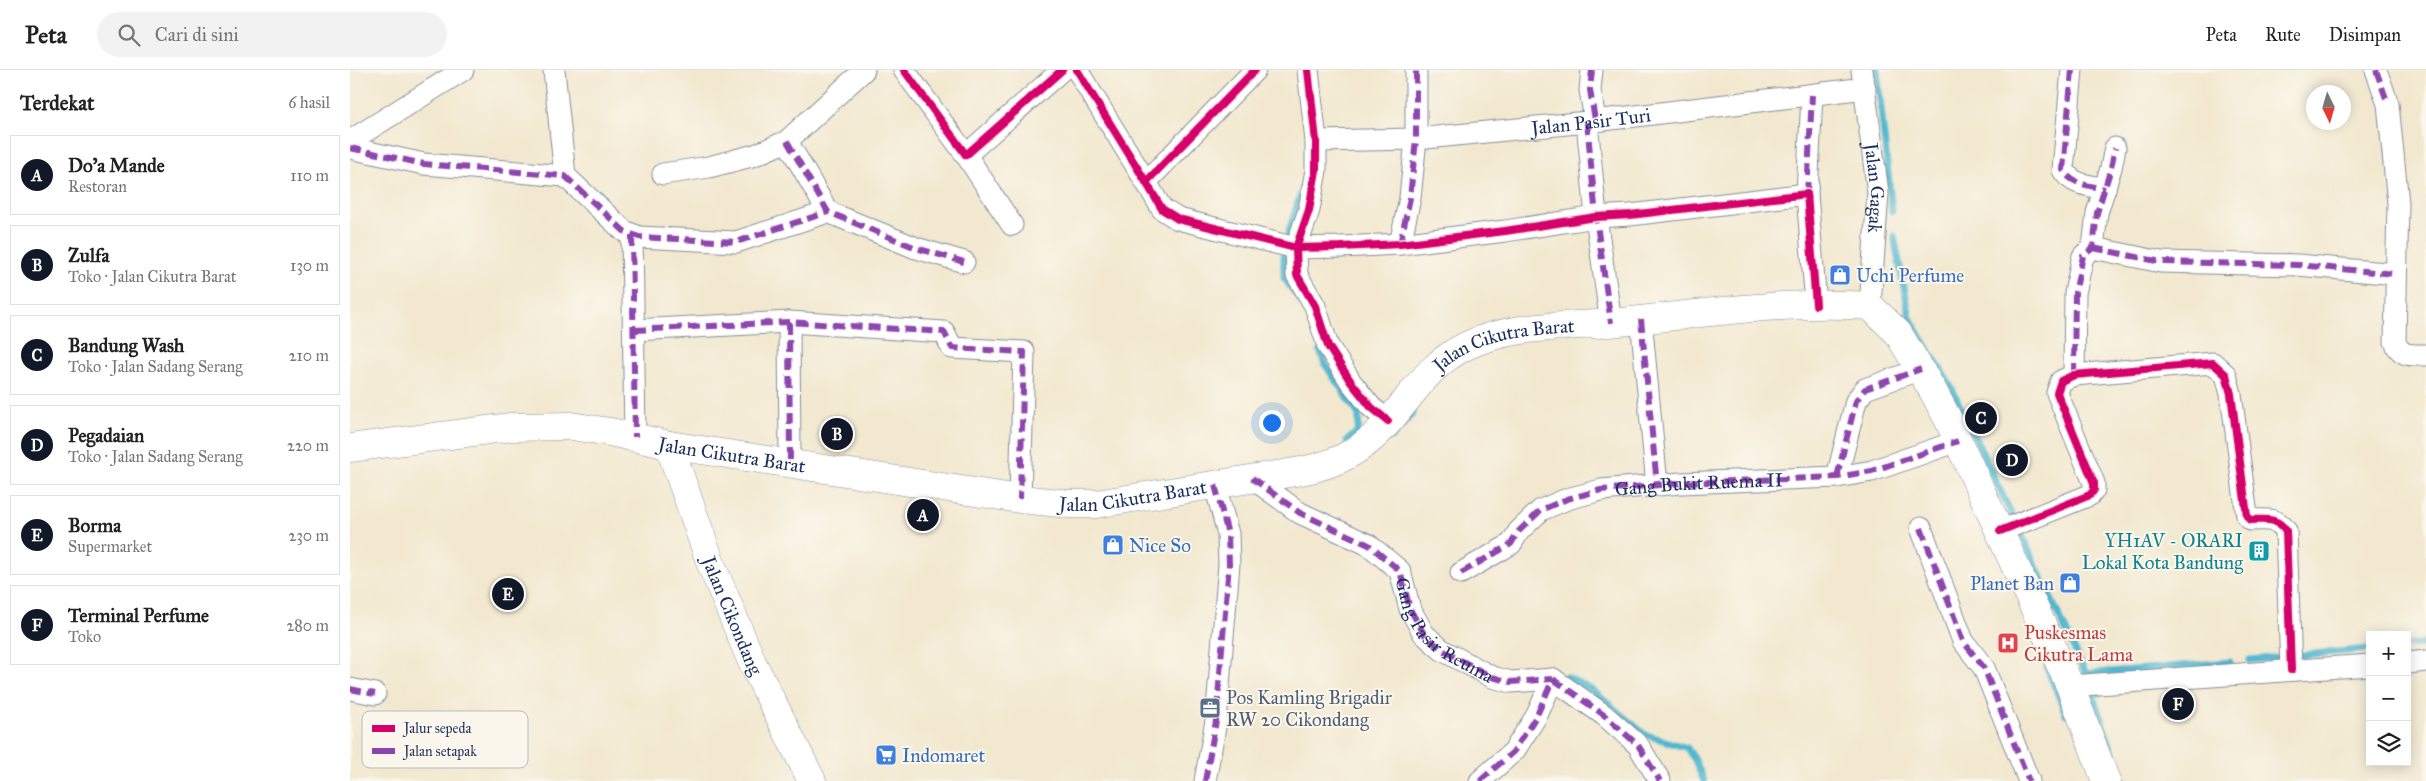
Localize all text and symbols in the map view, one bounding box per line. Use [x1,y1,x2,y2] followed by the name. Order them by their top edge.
[97,12,447,57] search box
[25,20,67,50] text: Peta
[115,21,143,49] icon: search
[155,23,239,46] text: Cari di sini
[2206,24,2237,46] text: Peta
[2265,24,2301,46] text: Rute
[2329,24,2401,46] text: Disimpan
[2306,85,2351,130] north arrow
[20,90,94,116] text: Terdekat
[288,93,330,112] text: 6 hasil
[1528,103,1652,140] street label: Jalan Pasir Turi
[1859,140,1890,234] street label: Jalan Gagak
[68,154,165,177] text: Do'a Mande
[32,166,42,185] text: A
[290,166,329,185] text: 110 m
[68,177,127,196] text: Restoran
[68,244,110,267] text: Zulfa
[32,256,42,275] text: B
[290,256,329,275] text: 130 m
[1828,263,1852,287] shop icon: Uchi Perfume
[1856,264,1964,287] place label: Uchi Perfume
[68,267,236,286] text: Toko · Jalan Cikutra Barat
[1426,314,1575,378] street label: Jalan Cikutra Barat
[68,334,184,357] text: Bandung Wash
[32,346,42,365] text: C
[289,346,329,365] text: 210 m
[68,357,243,376] text: Toko · Jalan Sadang Serang
[1965,399,1997,437] pin: C
[1259,410,1285,436] your location
[821,415,853,453] pin: B
[68,424,144,447] text: Pegadaian
[654,431,807,477] street label: Jalan Cikutra Barat
[31,436,43,455] text: D
[287,436,329,455] text: 220 m
[1996,441,2028,479] pin: D
[68,447,243,466] text: Toko · Jalan Sadang Serang
[1614,468,1783,500] street label: Gang Bukit Ruema II
[1056,475,1208,516] street label: Jalan Cikutra Barat
[907,496,939,534] pin: A
[68,514,121,537] text: Borma
[31,526,43,545] text: E
[289,526,329,545] text: 230 m
[2082,529,2243,575] place label: YH1AV - ORARI Lokal Kota Bandung
[1101,533,1125,557] shop icon: Nice So
[1129,534,1191,557] place label: Nice So
[68,537,152,556] text: Supermarket
[2247,539,2271,563] building icon: YH1AV - ORARI Lokal Kota Bandung
[696,551,768,679] street label: Jalan Cikondang
[2058,571,2082,595] shop icon: Planet Ban
[1970,572,2054,595] place label: Planet Ban
[492,575,524,613] pin: E
[1391,575,1499,688] street label: Gang Pasir Reuma
[68,604,209,627] text: Terminal Perfume
[32,616,42,635] text: F
[286,616,329,635] text: 280 m
[2024,621,2134,666] place label: Puskesmas Cikutra Lama
[68,627,101,646] text: Toko
[1996,631,2020,655] hospital icon: Puskesmas Cikutra Lama
[2366,631,2411,766] map controls
[2366,631,2411,676] button: +
[2366,676,2411,721] button: −
[2162,685,2194,723] pin: F
[1226,686,1393,732] place label: Pos Kamling Brigadir RW 20 Cikondang
[1198,696,1222,720] office icon: Pos Kamling Brigadir RW 20 Cikondang
[362,711,528,768] legend
[402,720,471,738] text: Jalur sepeda
[2366,721,2411,766] button: layers
[402,743,477,761] text: Jalan setapak
[874,743,898,767] supermarket icon: Indomaret
[902,744,986,767] place label: Indomaret

